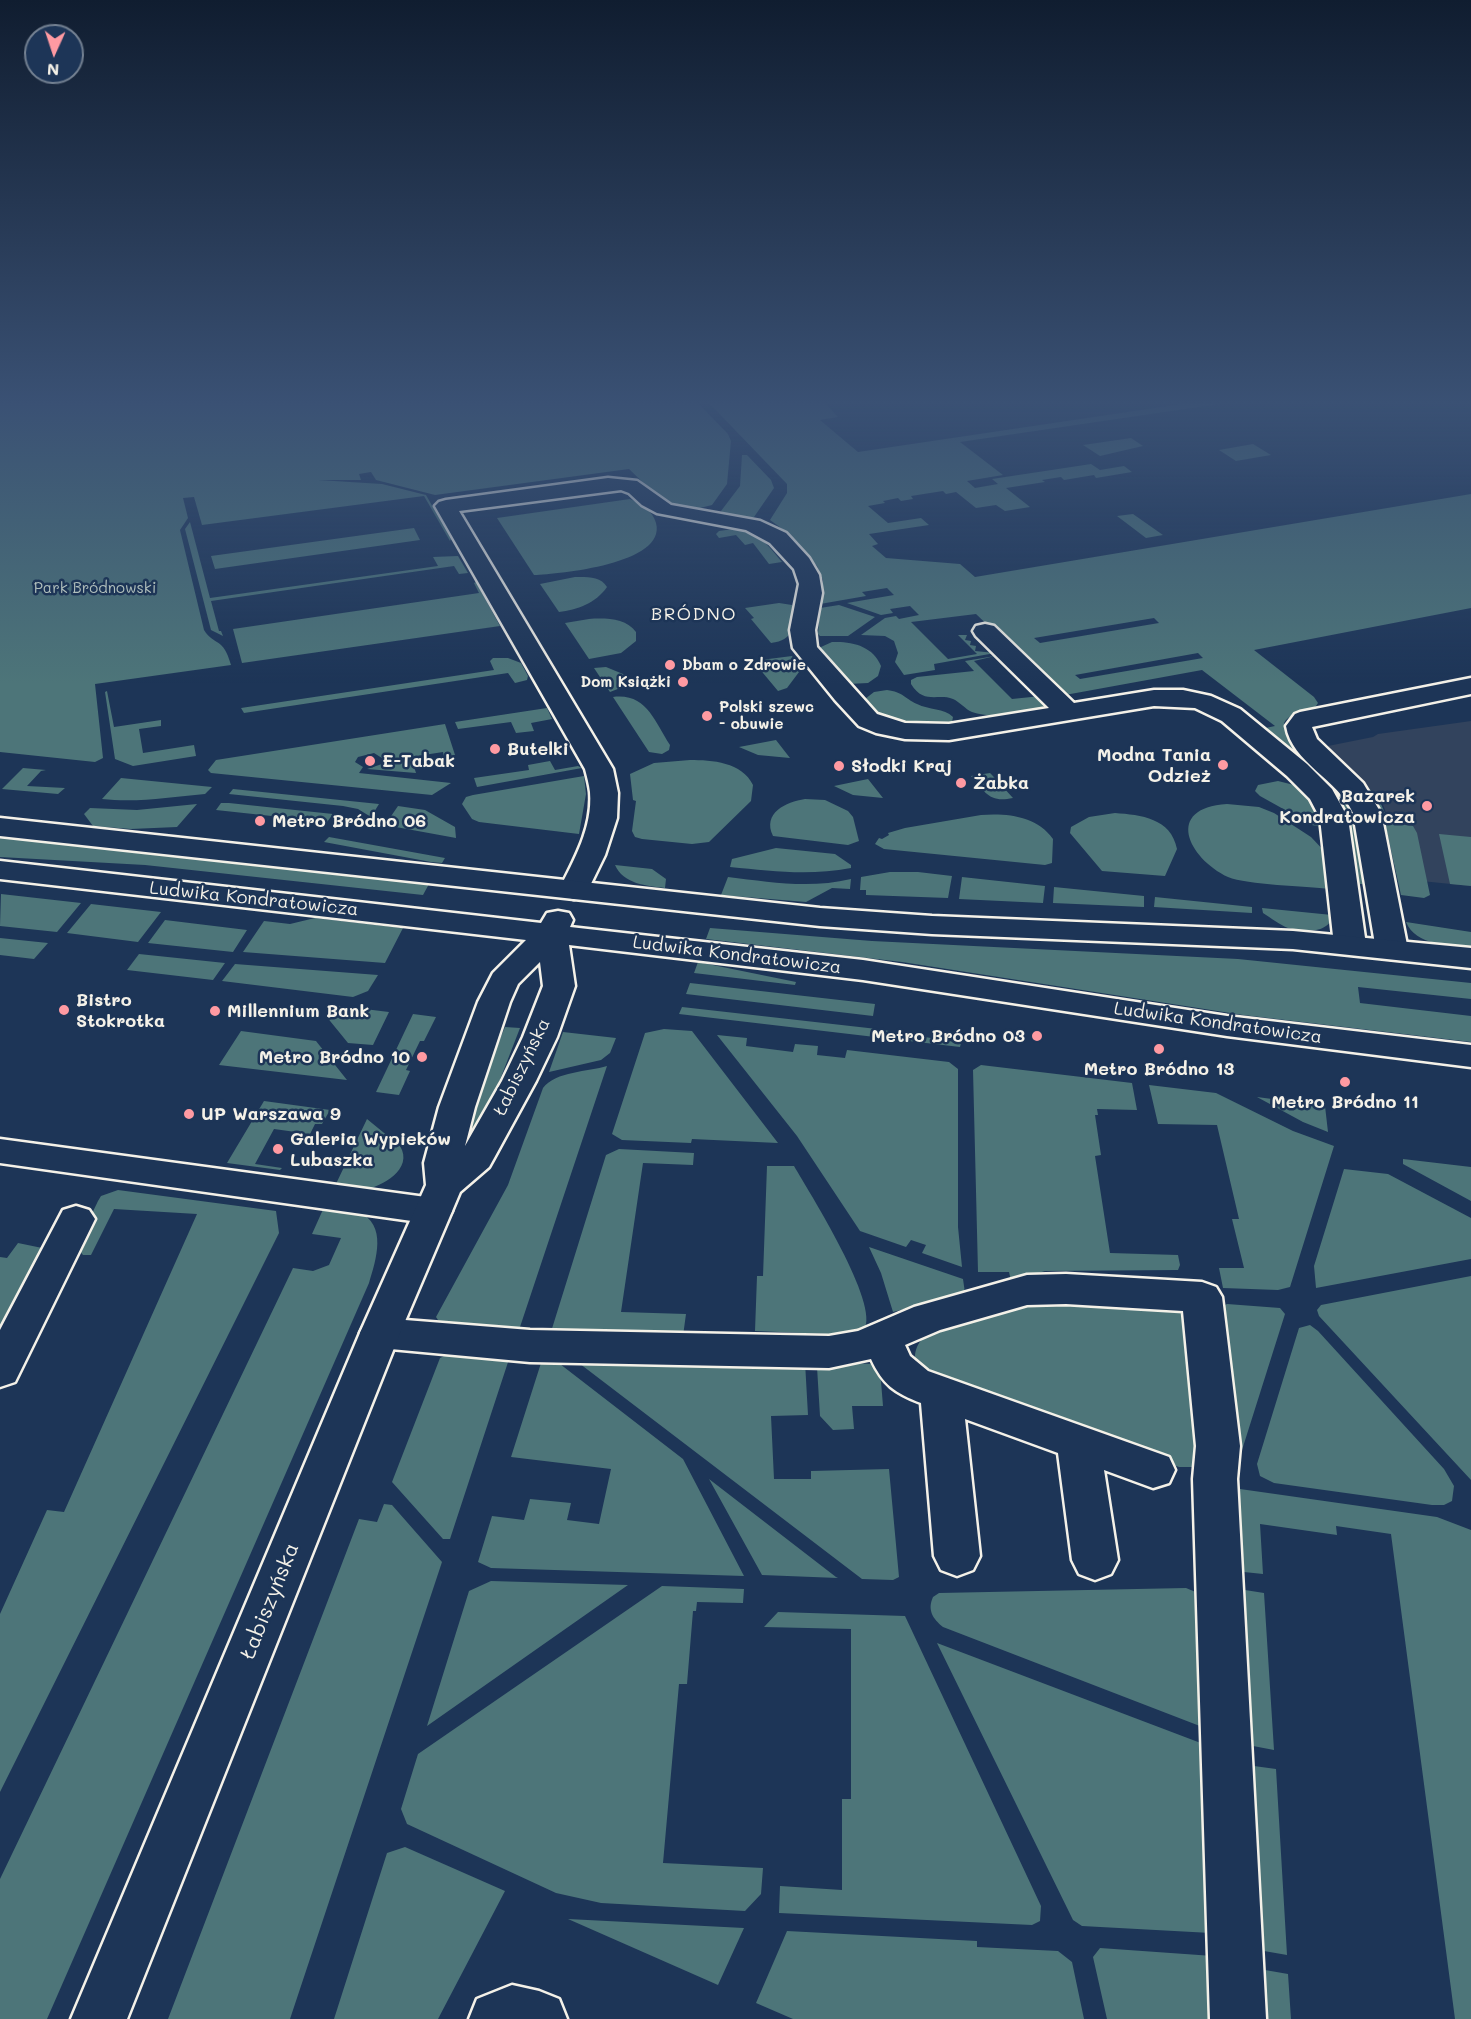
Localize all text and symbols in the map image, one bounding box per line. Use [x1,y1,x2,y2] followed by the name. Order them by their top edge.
[24,24,84,84] north arrow
[47,60,60,81] text: N
[34,579,156,597] park label: Park Bródnowski
[651,603,737,625] district label: BRÓDNO
[682,656,806,674] place label: Dbam o Zdrowie
[663,658,677,672] marker: Dbam o Zdrowie
[580,673,671,691] place label: Dom Książki
[676,675,690,689] marker: Dom Książki
[719,698,814,733] place label: Polski szewc - obuwie
[700,709,714,723] marker: Polski szewc - obuwie
[507,738,569,760] place label: Butelki
[488,742,502,756] marker: Butelki
[1097,744,1211,786] place label: Modna Tania Odzież
[382,750,455,772] place label: E-Tabak
[363,754,377,768] marker: E-Tabak
[851,755,952,777] place label: Słodki Kraj
[1216,758,1230,772] marker: Modna Tania Odzież
[832,759,846,773] marker: Słodki Kraj
[973,772,1029,794] place label: Żabka
[954,776,968,790] marker: Żabka
[1279,785,1415,828] place label: Bazarek Kondratowicza
[1420,799,1434,813] marker: Bazarek Kondratowicza
[272,810,426,832] place label: Metro Bródno 06
[253,814,267,828] marker: Metro Bródno 06
[149,877,359,921] street label: Ludwika Kondratowicza
[632,931,842,979] street label: Ludwika Kondratowicza
[76,989,165,1032] place label: Bistro Stokrotka
[1113,998,1323,1048] street label: Ludwika Kondratowicza
[227,1000,369,1022] place label: Millennium Bank
[57,1003,71,1017] marker: Bistro Stokrotka
[208,1004,222,1018] marker: Millennium Bank
[489,1015,555,1119] street label: Łabiszyńska
[871,1025,1025,1047] place label: Metro Bródno 03
[1030,1029,1044,1043] marker: Metro Bródno 03
[1152,1042,1166,1056] marker: Metro Bródno 13
[259,1046,410,1068] place label: Metro Bródno 10
[415,1050,429,1064] marker: Metro Bródno 10
[1084,1058,1234,1080] place label: Metro Bródno 13
[1338,1075,1352,1089] marker: Metro Bródno 11
[1271,1091,1419,1113] place label: Metro Bródno 11
[201,1103,341,1125] place label: UP Warszawa 9
[182,1107,196,1121] marker: UP Warszawa 9
[290,1128,451,1170] place label: Galeria Wypieków Lubaszka
[271,1142,285,1156] marker: Galeria Wypieków Lubaszka
[235,1539,305,1663] street label: Łabiszyńska

